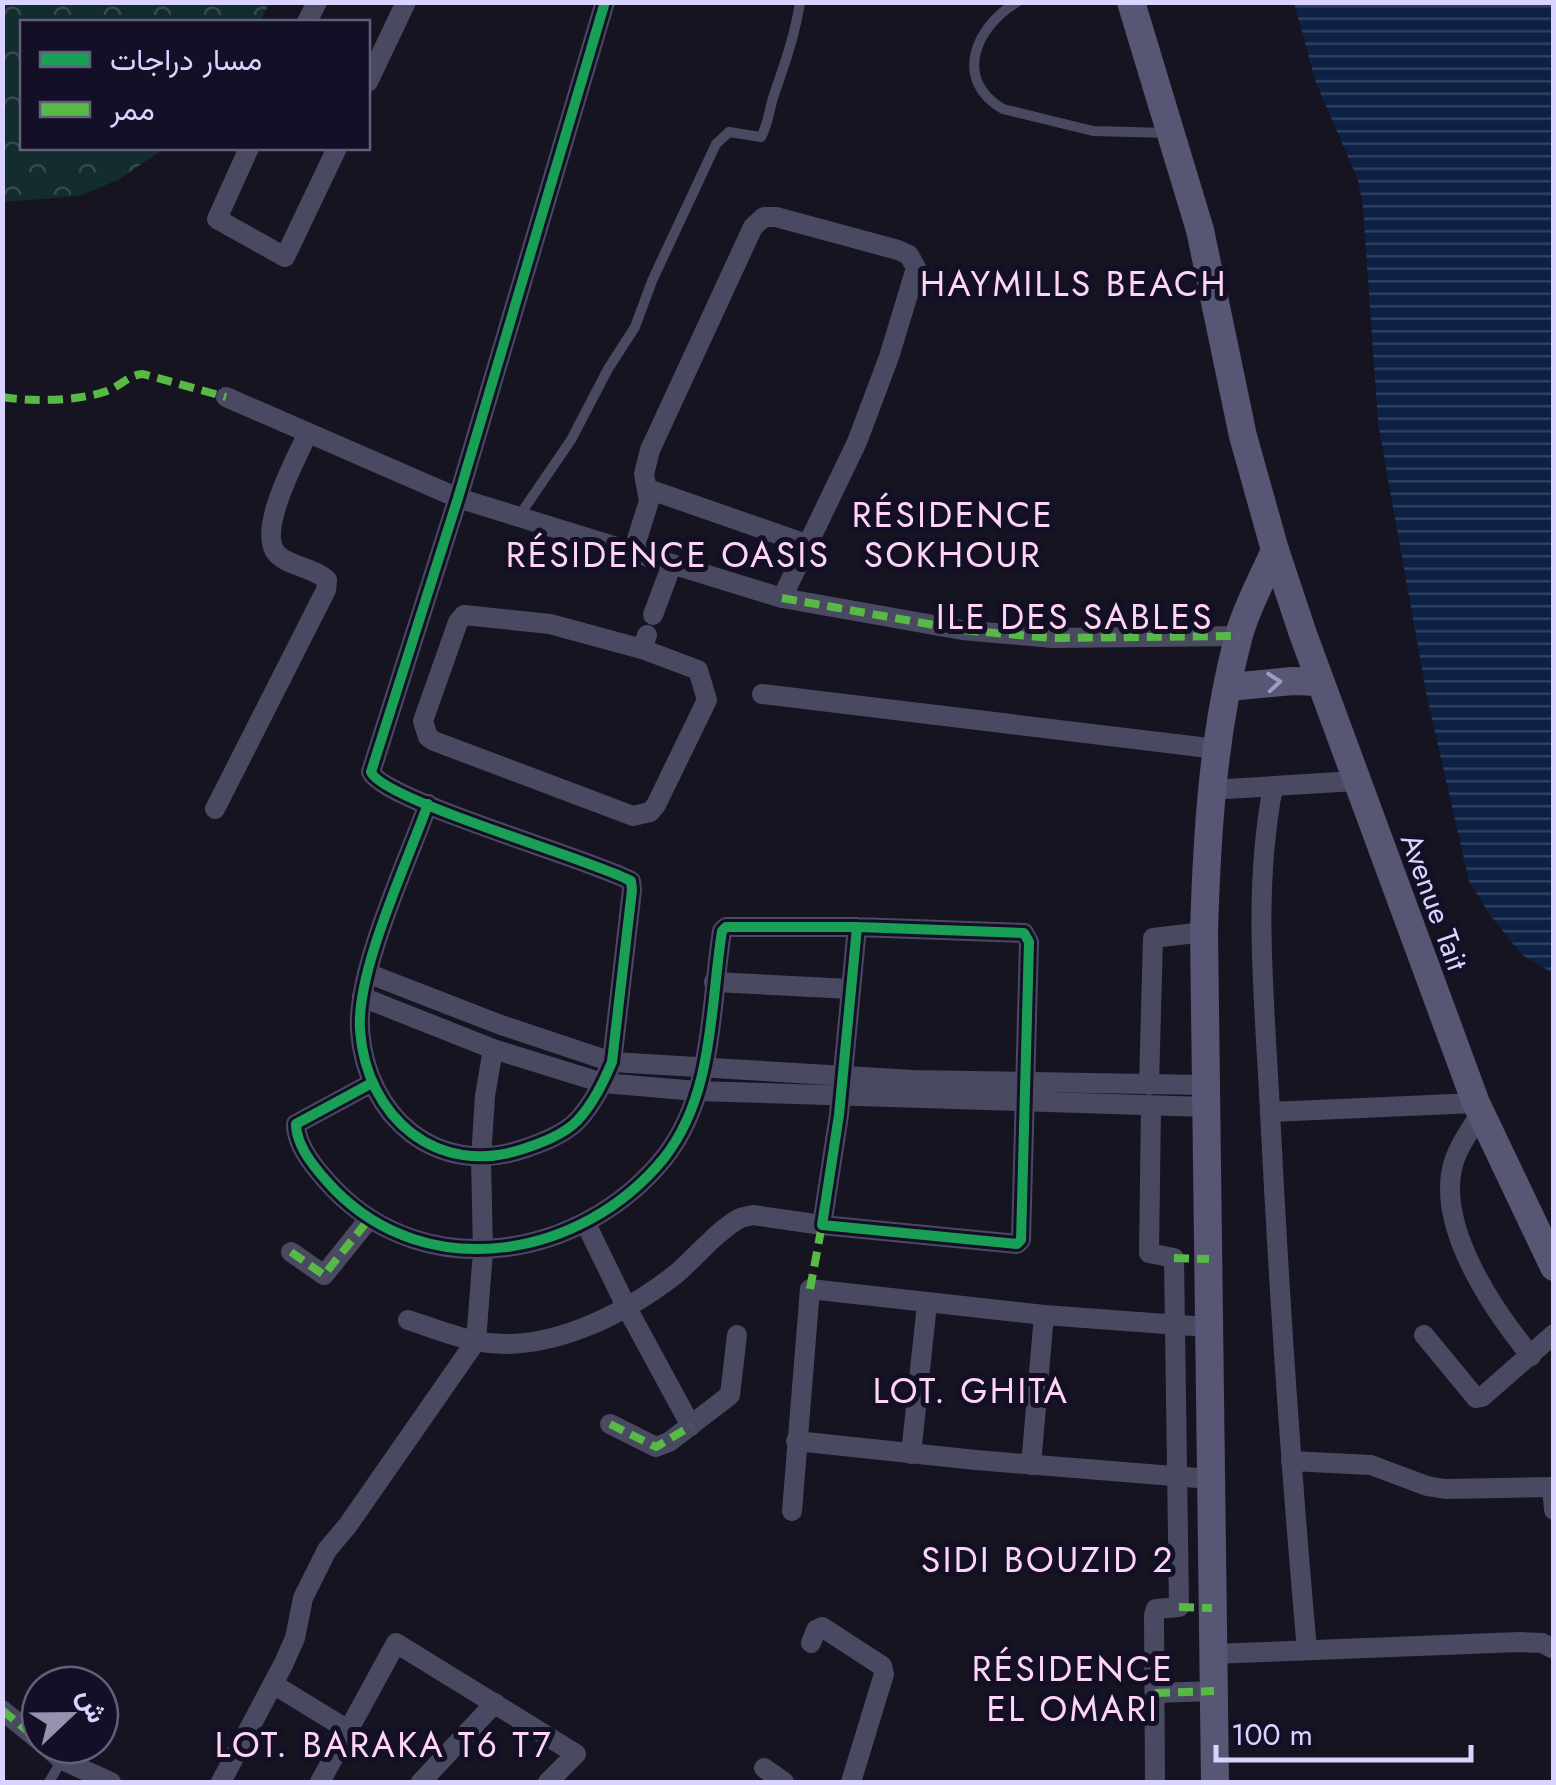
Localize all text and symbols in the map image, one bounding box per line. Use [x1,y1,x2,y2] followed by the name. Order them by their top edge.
[20,20,370,150] legend
[110,38,262,81] text: مسار دراجات
[109,88,155,131] text: ممر
[920,259,1228,309] district label: HAYMILLS BEACH
[852,490,1054,580] district label: RÉSIDENCE SOKHOUR
[506,530,830,580] district label: RÉSIDENCE OASIS
[936,592,1214,642] district label: ILE DES SABLES
[1267,672,1283,693] one-way arrow
[1390,827,1479,977] street label: Avenue Tait
[873,1366,1069,1416] district label: LOT. GHITA
[921,1535,1175,1585] district label: SIDI BOUZID 2
[972,1644,1174,1734] district label: RÉSIDENCE EL OMARI
[20,1665,120,1765] north arrow
[67,1683,118,1729] text: ش
[1216,1700,1471,1762] scale bar
[1231,1713,1313,1756] text: 100 m
[215,1720,553,1770] district label: LOT. BARAKA T6 T7

